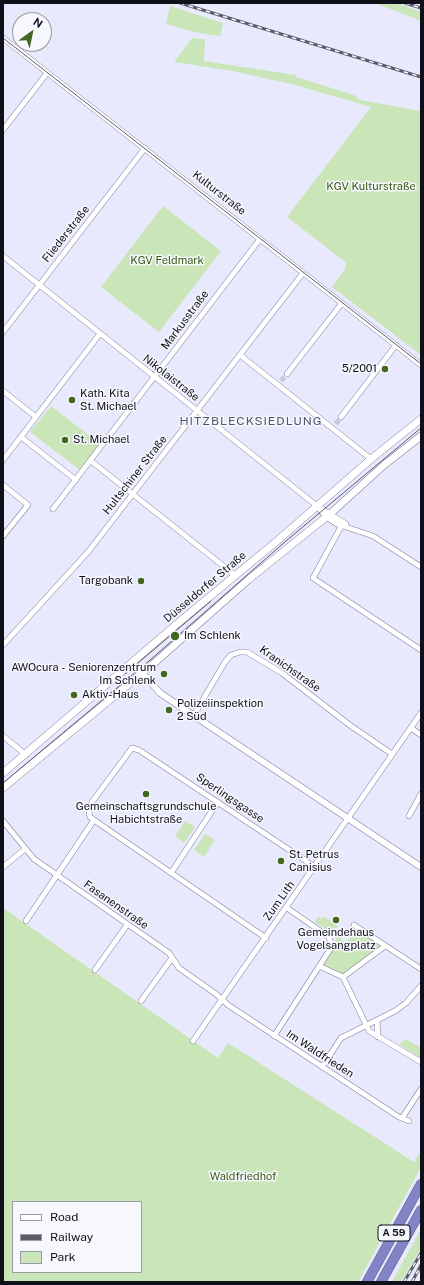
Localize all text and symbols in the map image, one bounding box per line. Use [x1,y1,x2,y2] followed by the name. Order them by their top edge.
[12,12,52,52] north arrow
[31,15,45,30] text: N
[190,168,248,218] street label: Kulturstraße
[326,180,416,194] park label: KGV Kulturstraße
[40,203,92,265] street label: Fliederstraße
[130,254,204,268] park label: KGV Feldmark
[158,288,212,352] street label: Markusstraße
[140,352,202,404] street label: Nikolaistraße
[342,362,377,376] place label: 5/2001
[380,364,390,374] marker: 5/2001
[80,387,137,413] place label: Kath. Kita St. Michael
[67,395,77,405] marker: Kath. Kita St. Michael
[179,414,323,428] district label: HITZBLECKSIEDLUNG
[73,433,130,447] place label: St. Michael
[100,433,170,517] street label: Hultschiner Straße
[60,435,70,445] marker: St. Michael
[161,549,249,625] street label: Düsseldorfer Straße
[79,574,133,588] place label: Targobank
[136,576,146,586] marker: Targobank
[184,629,241,643] place label: Im Schlenk
[169,630,181,642] marker: Im Schlenk
[257,643,323,695] street label: Kranichstraße
[11,661,156,687] place label: AWOcura - Seniorenzentrum Im Schlenk
[159,669,169,679] marker: AWOcura - Seniorenzentrum Im Schlenk
[82,688,139,702] place label: Aktiv-Haus
[69,690,79,700] marker: Aktiv-Haus
[177,697,263,723] place label: Polizeiinspektion 2 Süd
[164,705,174,715] marker: Polizeiinspektion 2 Süd
[194,770,266,826] street label: Sperlingsgasse
[141,789,151,799] marker: Gemeinschaftsgrundschule Habichtstraße
[76,800,216,826] place label: Gemeinschaftsgrundschule Habichtstraße
[289,848,339,874] place label: St. Petrus Canisius
[276,856,286,866] marker: St. Petrus Canisius
[81,878,151,932] street label: Fasanenstraße
[261,879,297,923] street label: Zum Lith
[331,915,341,925] marker: Gemeindehaus Vogelsangplatz
[296,926,376,952] place label: Gemeindehaus Vogelsangplatz
[284,1027,356,1081] street label: Im Waldfrieden
[210,1170,276,1184] park label: Waldfriedhof
[12,1201,142,1273] legend
[50,1210,78,1224] text: Road
[378,1225,410,1241] road number: A 59
[50,1230,93,1244] text: Railway
[50,1250,76,1264] text: Park

